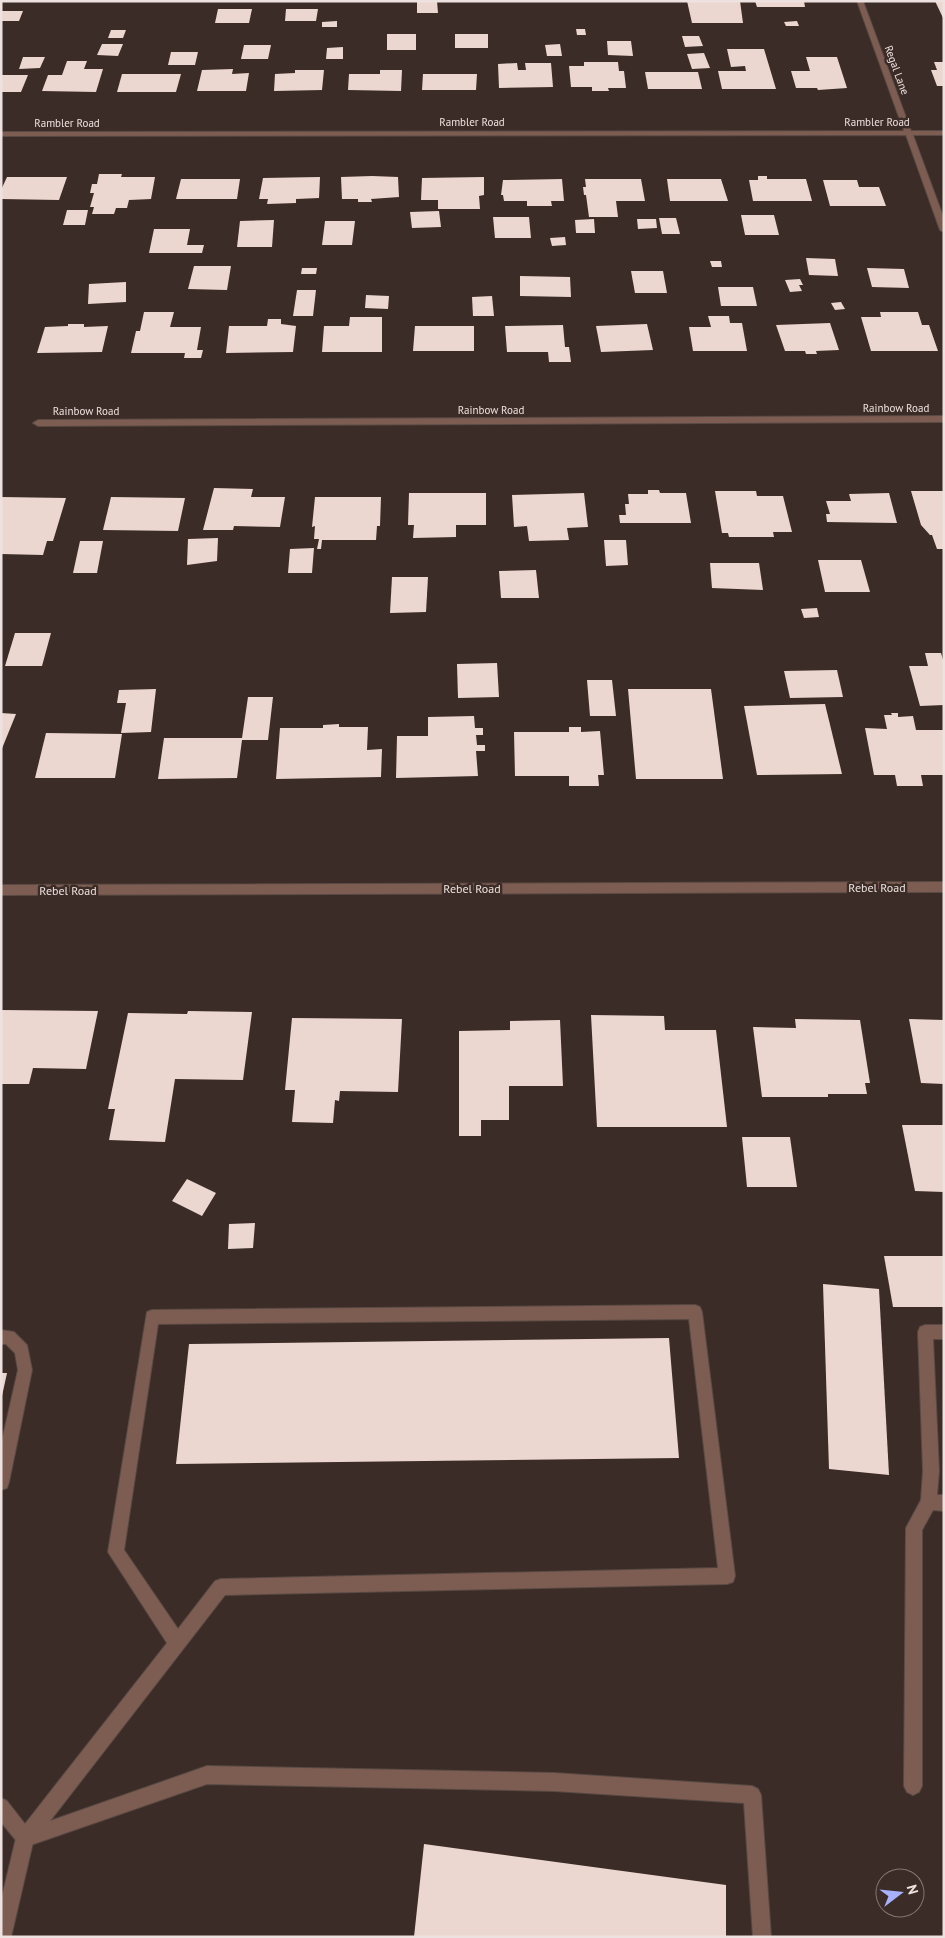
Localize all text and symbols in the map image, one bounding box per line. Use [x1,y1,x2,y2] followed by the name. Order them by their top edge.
[882,43,913,97] street label: Regal Lane
[439,115,505,129] street label: Rambler Road
[844,115,910,129] street label: Rambler Road
[34,116,100,130] street label: Rambler Road
[863,401,929,415] street label: Rainbow Road
[458,403,524,417] street label: Rainbow Road
[53,404,119,418] street label: Rainbow Road
[848,880,906,895] street label: Rebel Road
[443,881,501,896] street label: Rebel Road
[39,883,97,898] street label: Rebel Road
[875,1868,925,1918] north arrow
[903,1883,922,1896] text: N

